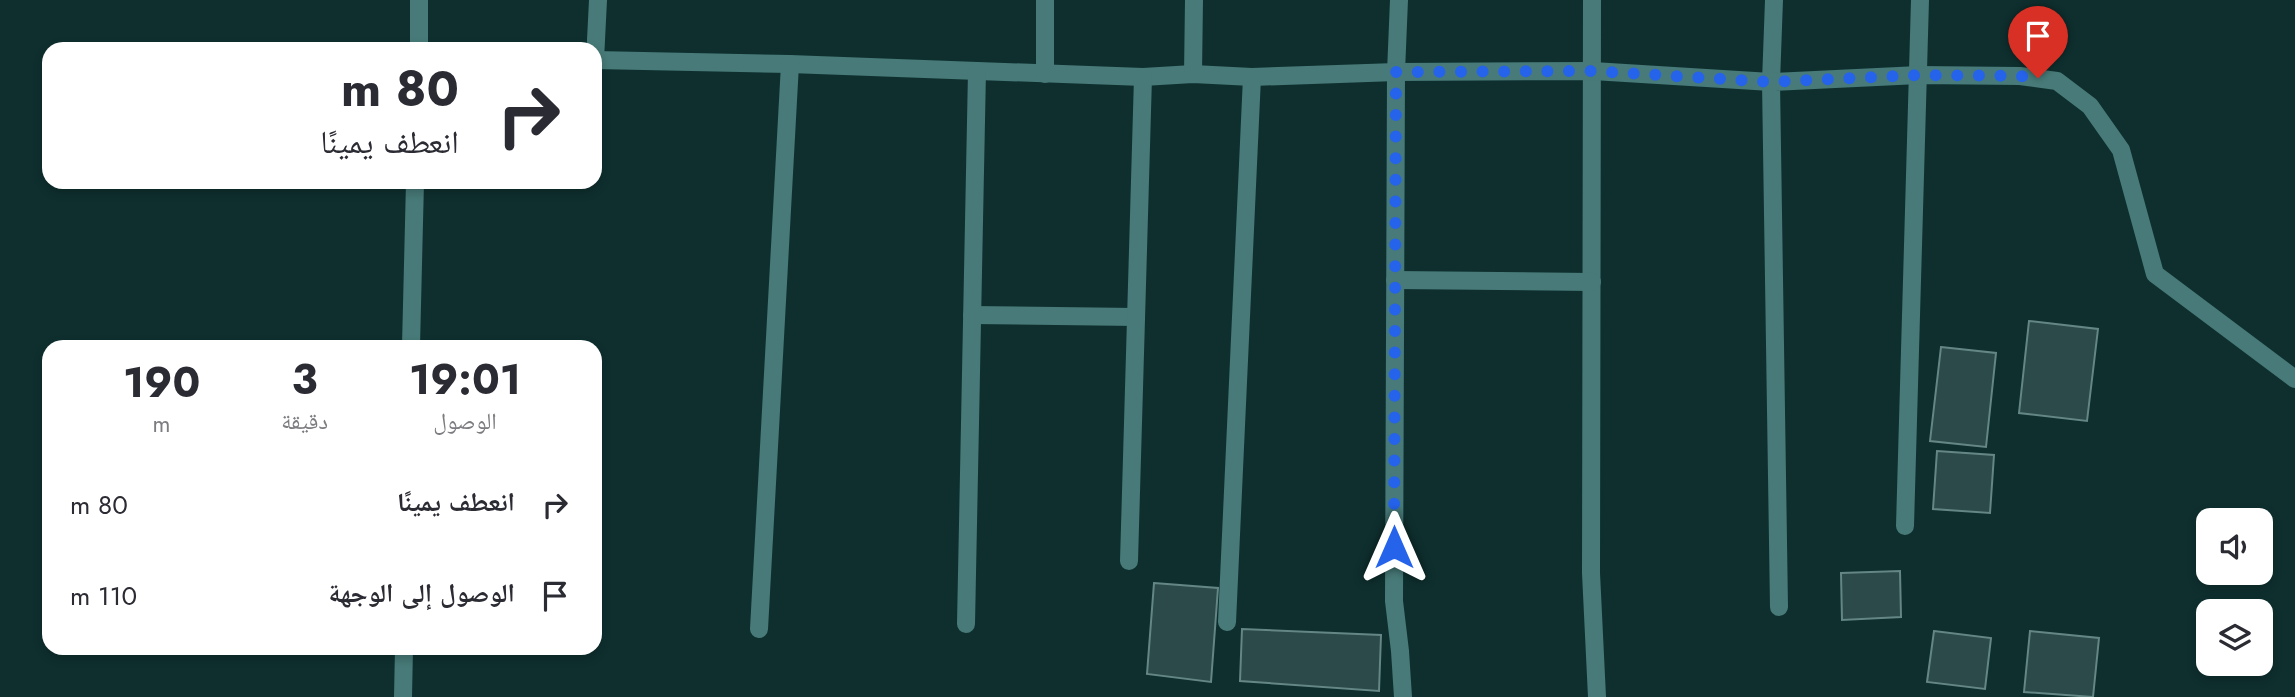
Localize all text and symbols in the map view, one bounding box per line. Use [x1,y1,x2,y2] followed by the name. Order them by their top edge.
[2008,6,2068,78] pin
[2019,17,2057,55] icon: arrive
[341,54,459,124] text: 80 m
[483,70,574,161] icon: right
[320,119,459,165] text: انعطف يمينًا
[292,349,318,410] text: 3
[409,349,521,410] text: 19:01
[123,352,200,413] text: 190
[281,404,328,438] text: دقيقة
[433,404,497,438] text: الوصول
[153,407,171,441] text: m
[397,483,515,521] text: انعطف يمينًا
[70,486,128,524] text: 80 m
[536,486,574,524] icon: right
[2196,508,2273,676] map controls
[2196,508,2273,585] button: sound
[1357,510,1431,584] position arrow
[328,574,515,612] text: الوصول إلى الوجهة
[70,577,137,615] text: 110 m
[536,577,574,615] icon: arrive
[2196,599,2273,676] button: layers

